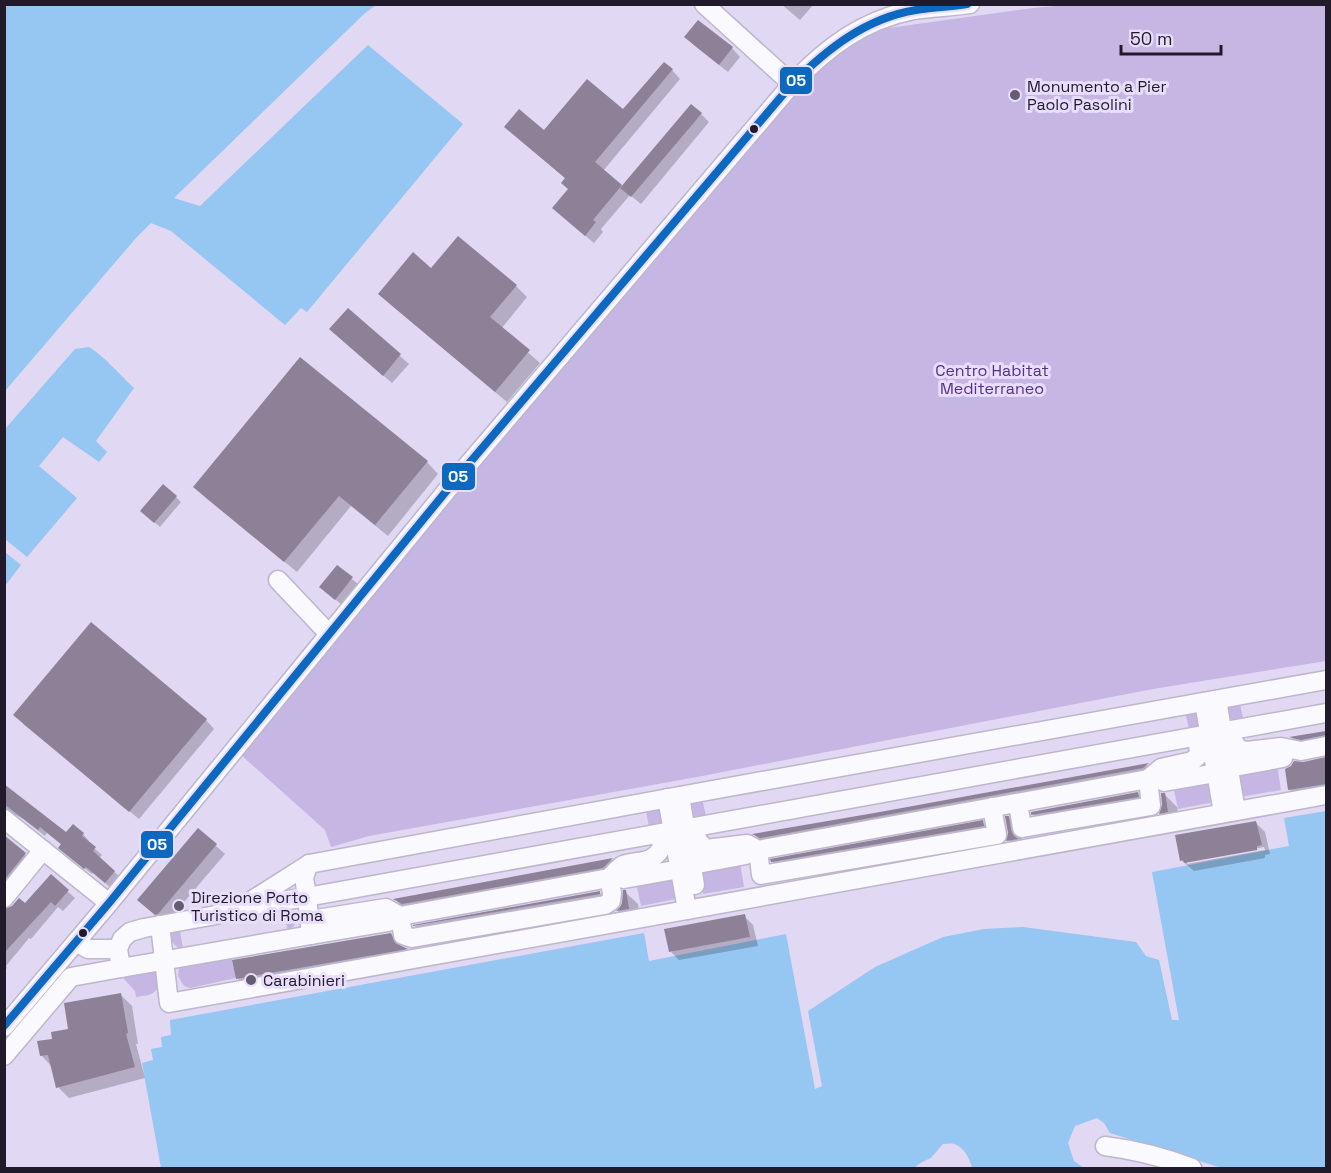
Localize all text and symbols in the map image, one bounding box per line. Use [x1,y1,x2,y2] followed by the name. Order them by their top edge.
[1121,18,1222,56] scale bar
[1130,27,1172,50] text: 50 m
[779,66,813,95] line badge: 05
[786,70,806,91] text: 05
[1027,76,1166,115] place label: Monumento a Pier Paolo Pasolini
[1008,88,1022,102] marker: Monumento a Pier Paolo Pasolini
[748,123,760,135] unlabelled marker
[935,360,1049,399] park label: Centro Habitat Mediterraneo
[441,462,476,491] line badge: 05
[448,466,468,487] text: 05
[140,830,174,859] line badge: 05
[147,834,167,855] text: 05
[191,887,323,926] place label: Direzione Porto Turistico di Roma
[172,899,186,913] marker: Direzione Porto Turistico di Roma
[77,927,89,939] unlabelled marker
[263,970,345,991] place label: Carabinieri
[244,973,258,987] marker: Carabinieri

